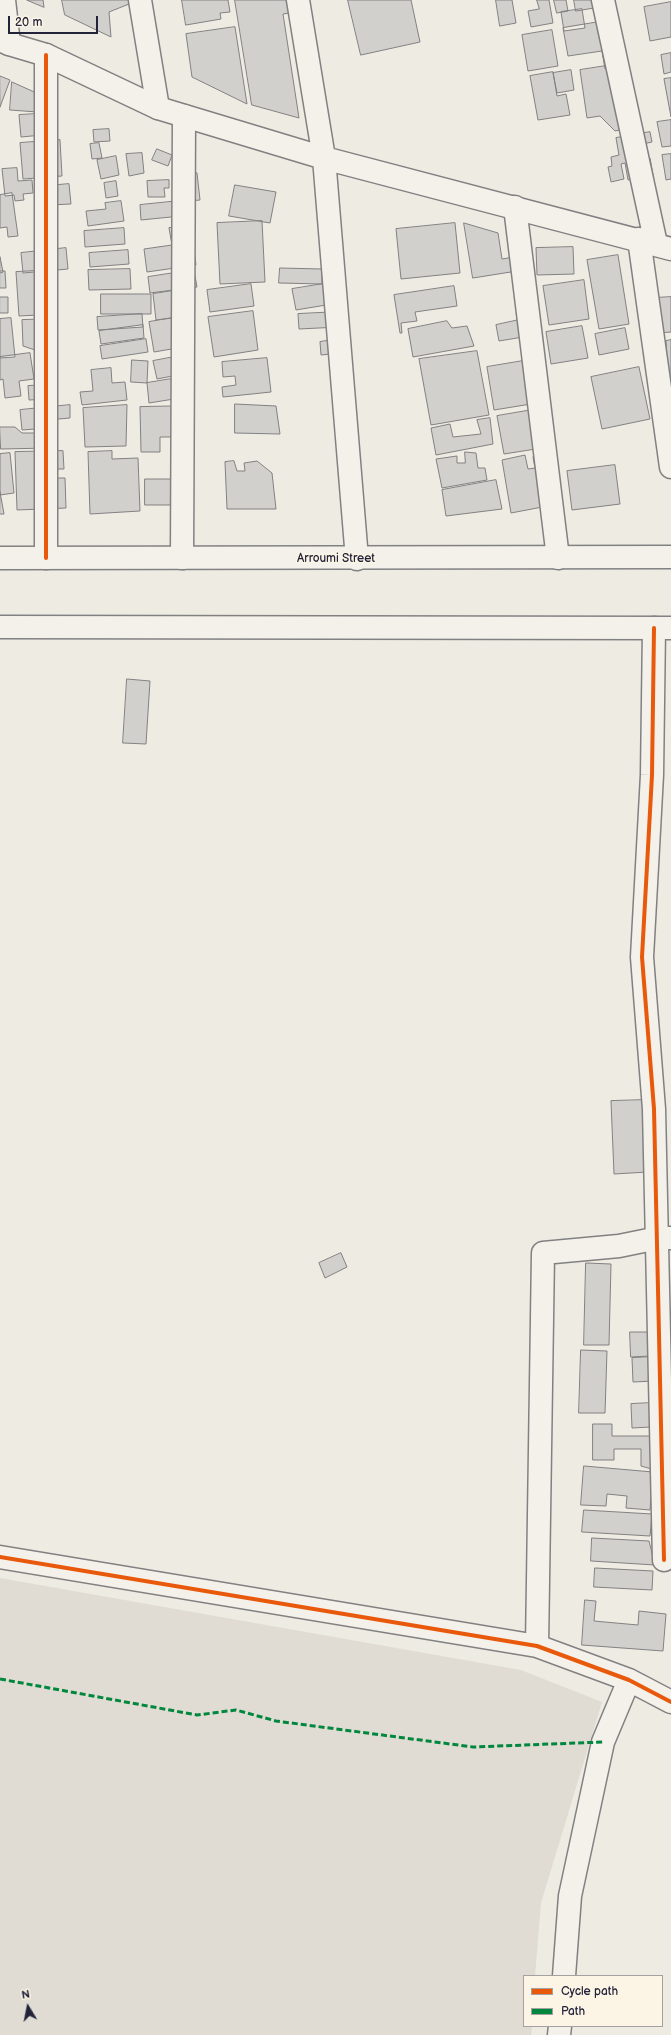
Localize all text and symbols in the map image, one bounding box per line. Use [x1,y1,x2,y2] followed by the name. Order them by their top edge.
[10,8,100,34] scale bar
[15,15,42,30] text: 20 m
[297,552,375,566] street label: Arroumi Street
[523,1975,663,2027] legend
[561,1984,618,1999] text: Cycle path
[8,1987,48,2027] north arrow
[21,1988,31,2002] text: N
[561,2004,585,2019] text: Path

